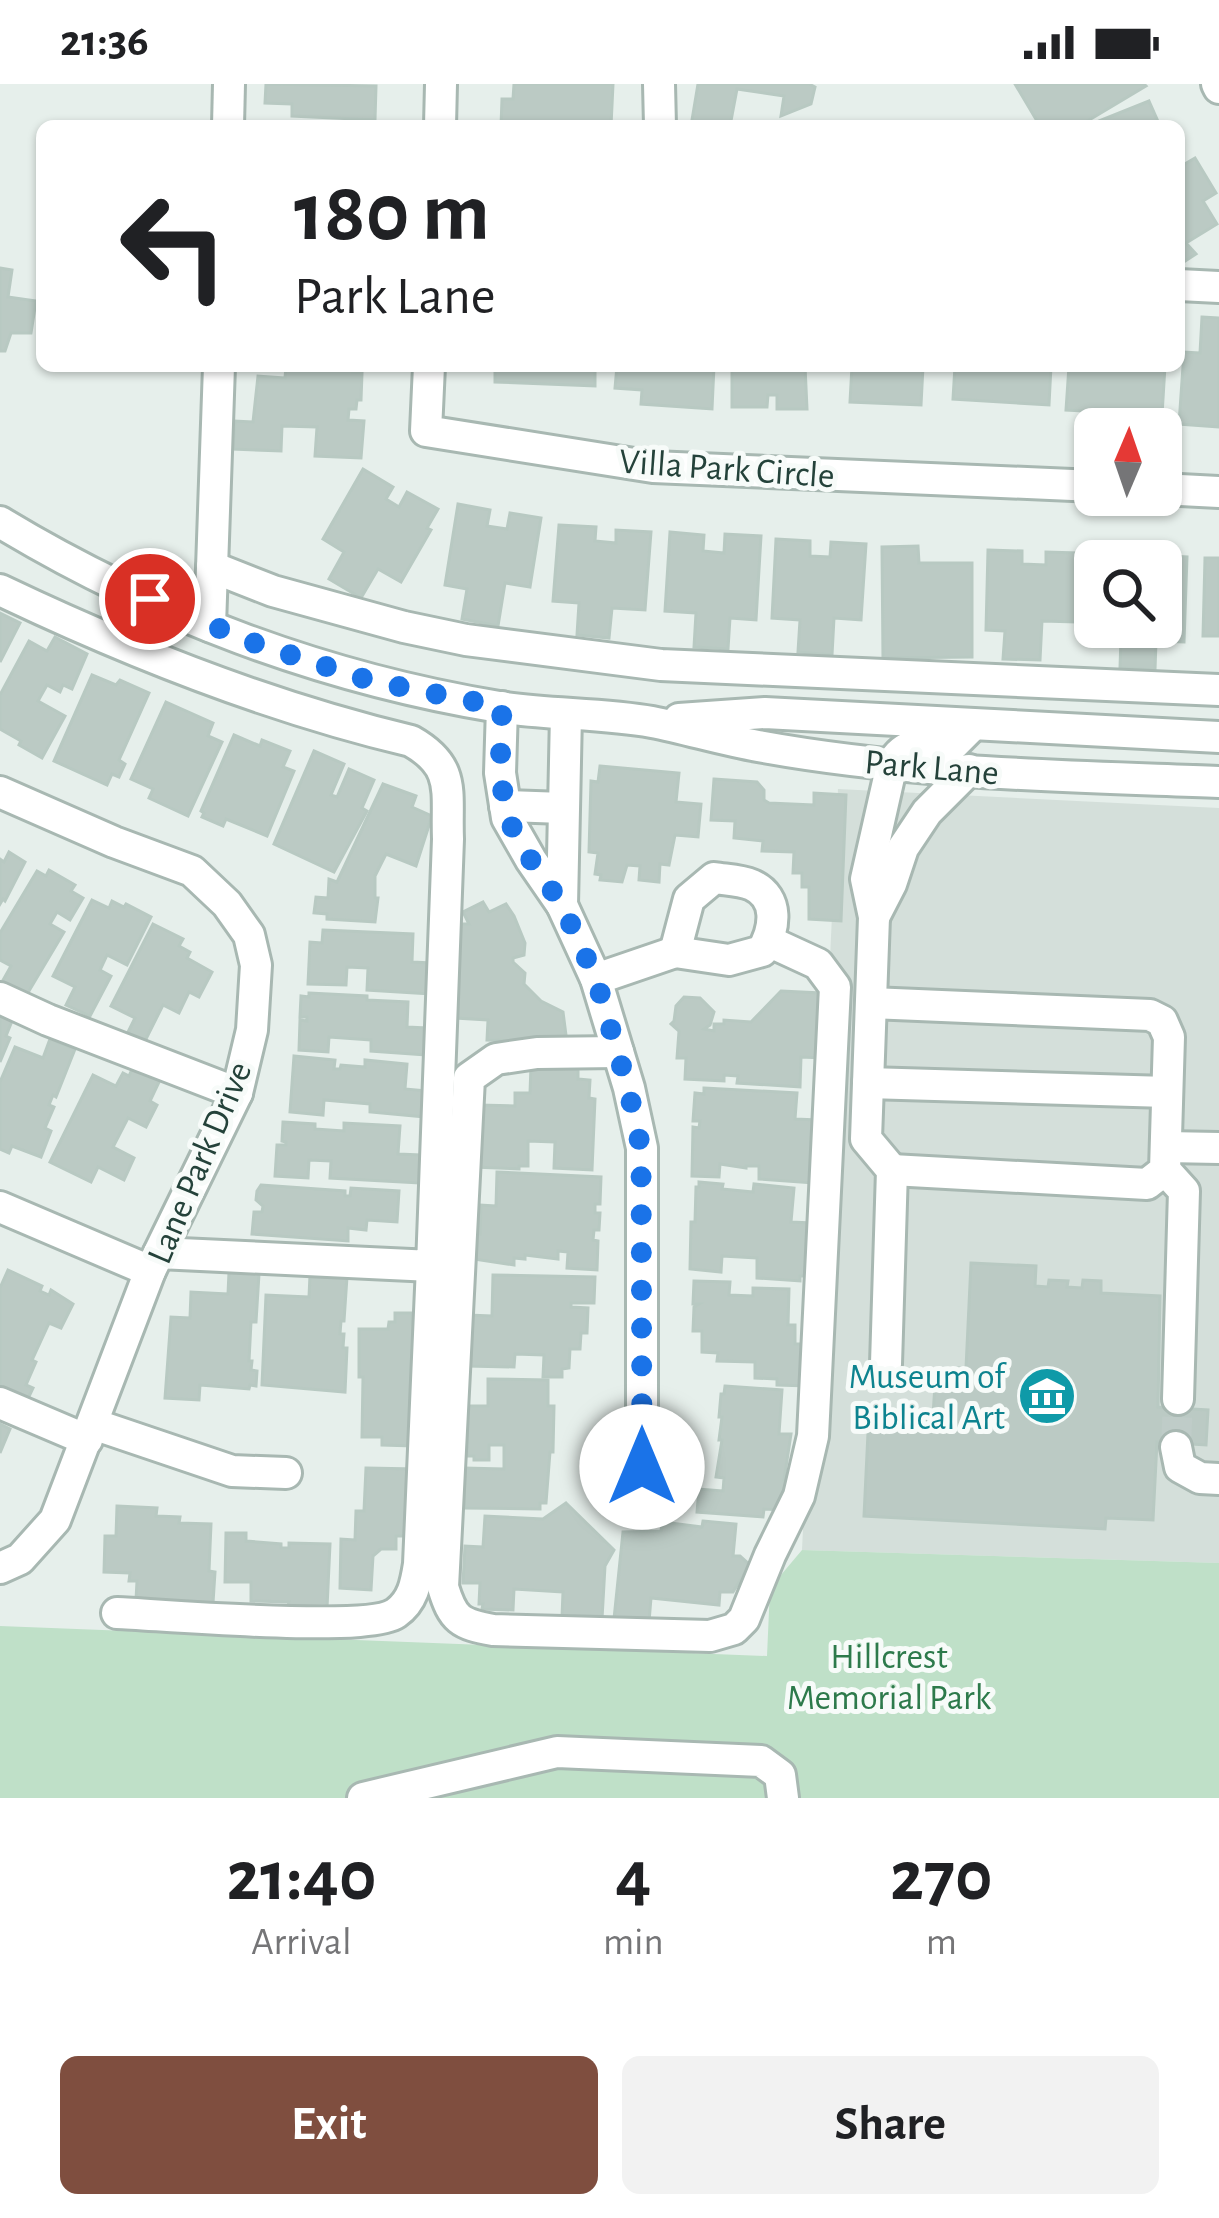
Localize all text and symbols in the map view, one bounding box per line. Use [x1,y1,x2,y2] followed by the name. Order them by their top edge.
[60,19,149,64] text: 21:36
[96,168,252,324] icon: left
[294,172,490,256] text: 180 m
[294,270,496,324] text: Park Lane
[1074,408,1182,516] north arrow
[1074,408,1182,648] map controls
[618,444,836,494] street label: Villa Park Circle
[1074,540,1182,648] button: search
[99,548,201,650] pin
[117,566,183,632] icon: arrive
[863,744,1000,792] street label: Park Lane
[141,1057,258,1269] street label: Lane Park Drive
[848,1359,1007,1436] place label: Museum of Biblical Art
[1016,1365,1078,1427] museum icon: Museum of Biblical Art
[579,1404,705,1530] position arrow
[787,1639,992,1716] park label: Hillcrest Memorial Park
[226,1841,376,1913] text: 21:40
[615,1841,651,1913] text: 4
[890,1841,993,1913] text: 270
[251,1923,352,1962] text: Arrival
[603,1923,664,1962] text: min
[926,1923,957,1962] text: m
[60,2056,598,2194] button: Exit
[622,2056,1159,2194] button: Share

